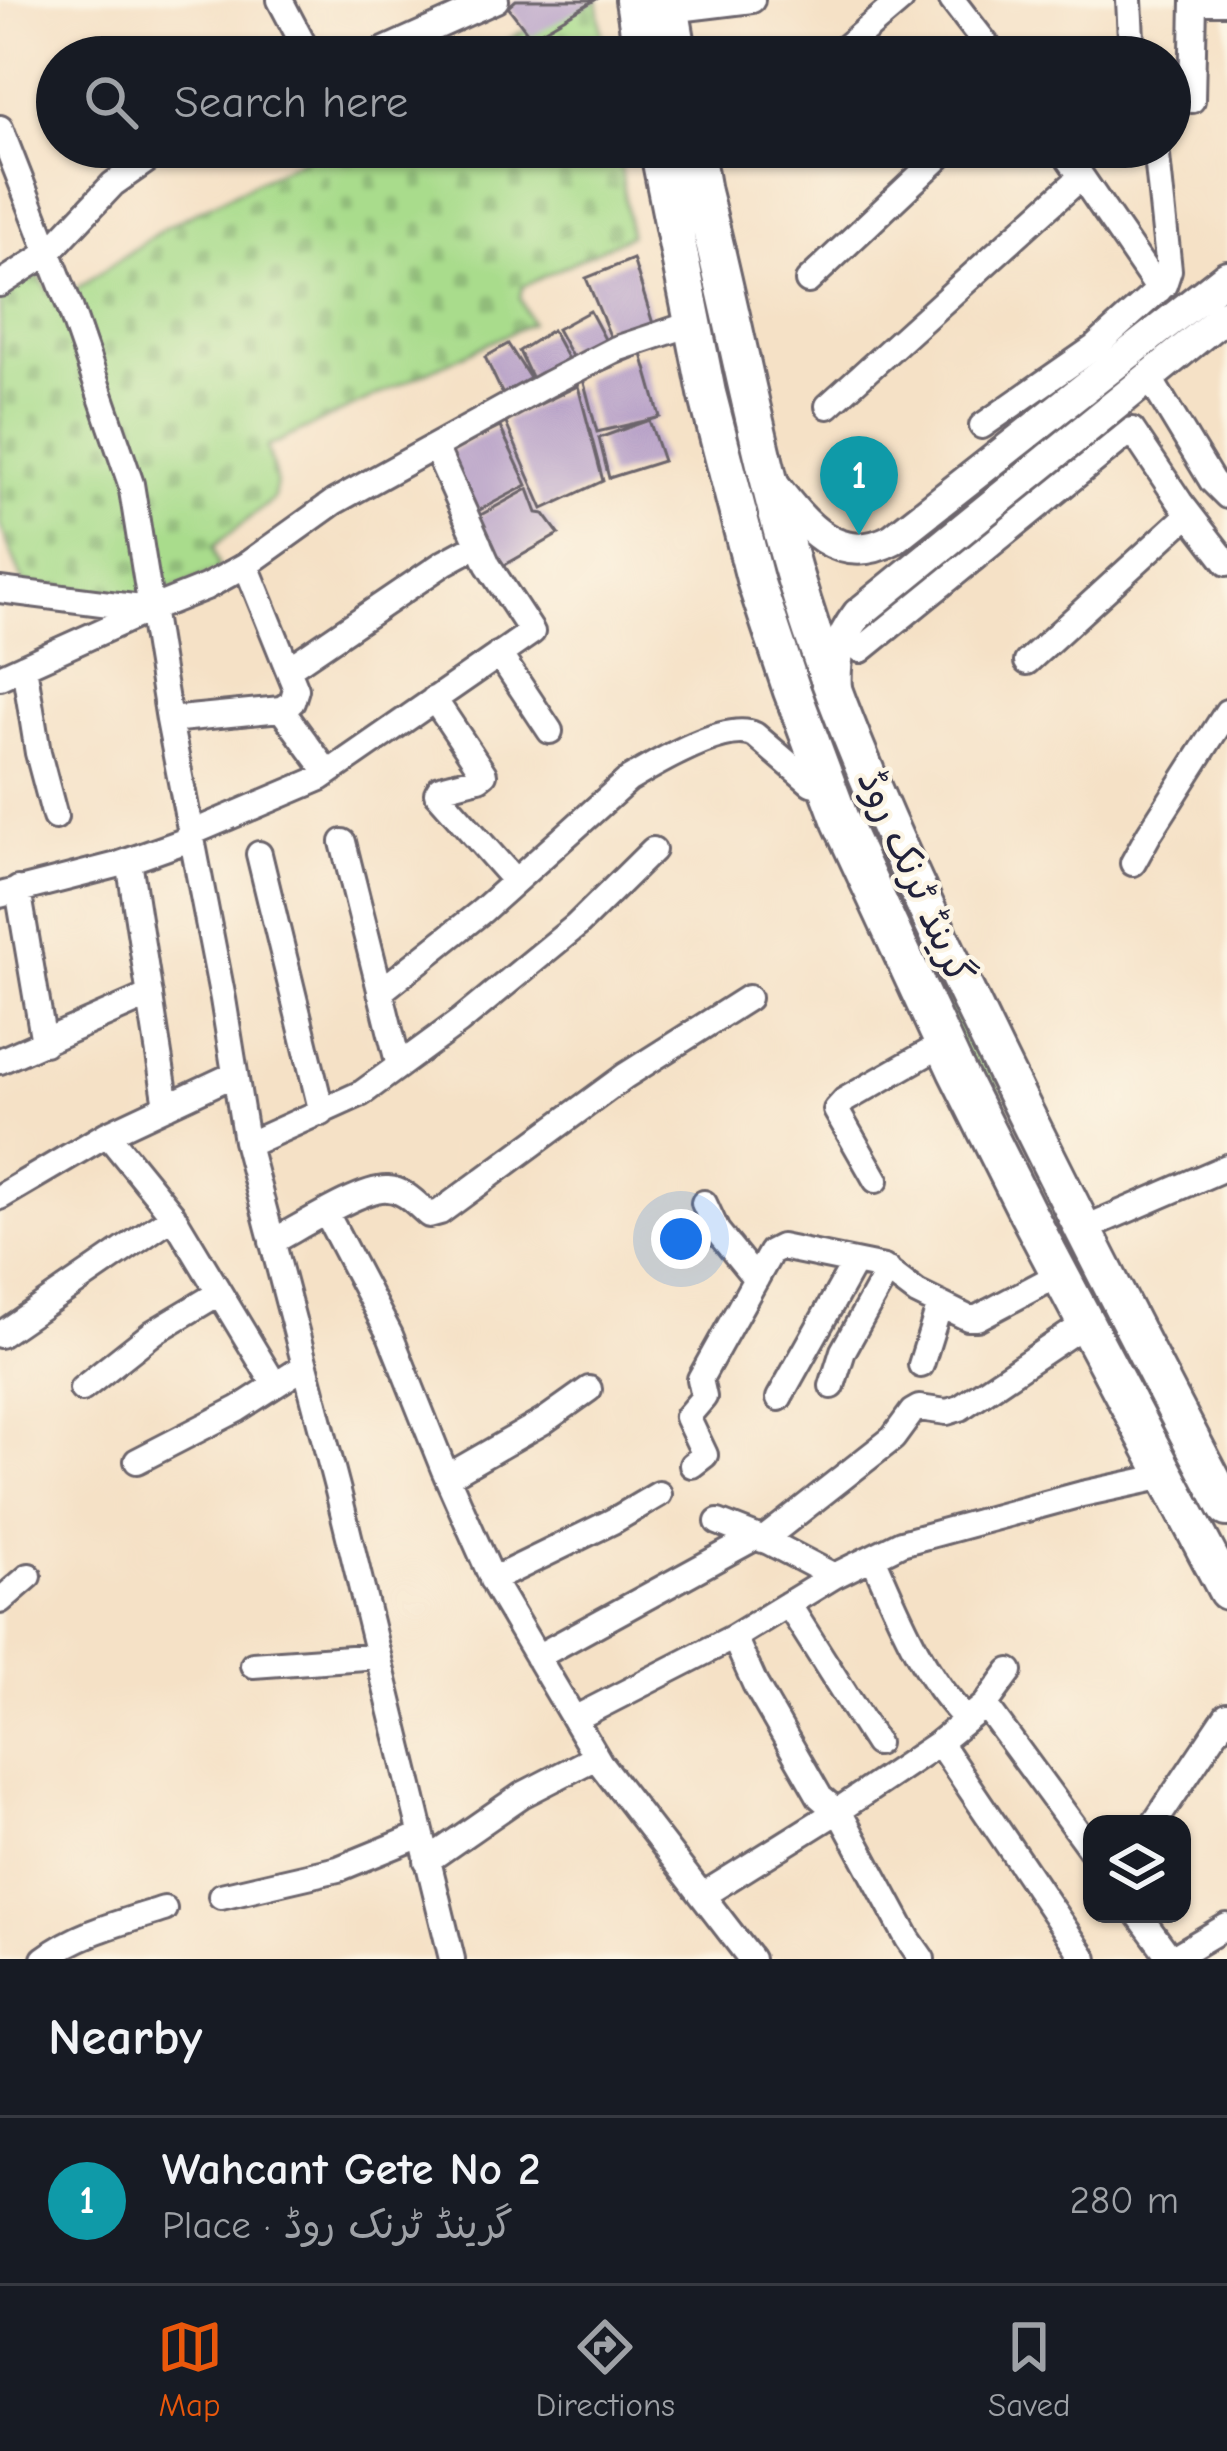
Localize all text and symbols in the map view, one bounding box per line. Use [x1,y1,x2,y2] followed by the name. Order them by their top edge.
[36,36,1191,168] search box
[78,69,144,135] icon: search
[174,76,408,128] text: Search here
[820,436,898,535] pin: 1
[848,763,982,991] street label: گرینڈ ٹرنک روڈ
[651,1209,711,1269] your location
[1083,1815,1191,1923] map controls
[1083,1815,1191,1923] button: layers
[48,2008,202,2067] text: Nearby
[162,2143,540,2195] text: Wahcant Gete No 2
[79,2178,95,2223] text: 1
[1069,2178,1179,2223] text: 280 m
[162,2203,513,2248] text: Place · گرینڈ ٹرنک روڈ
[157,2314,223,2424] tab: Map
[536,2314,675,2424] tab: Directions
[988,2314,1070,2424] tab: Saved

